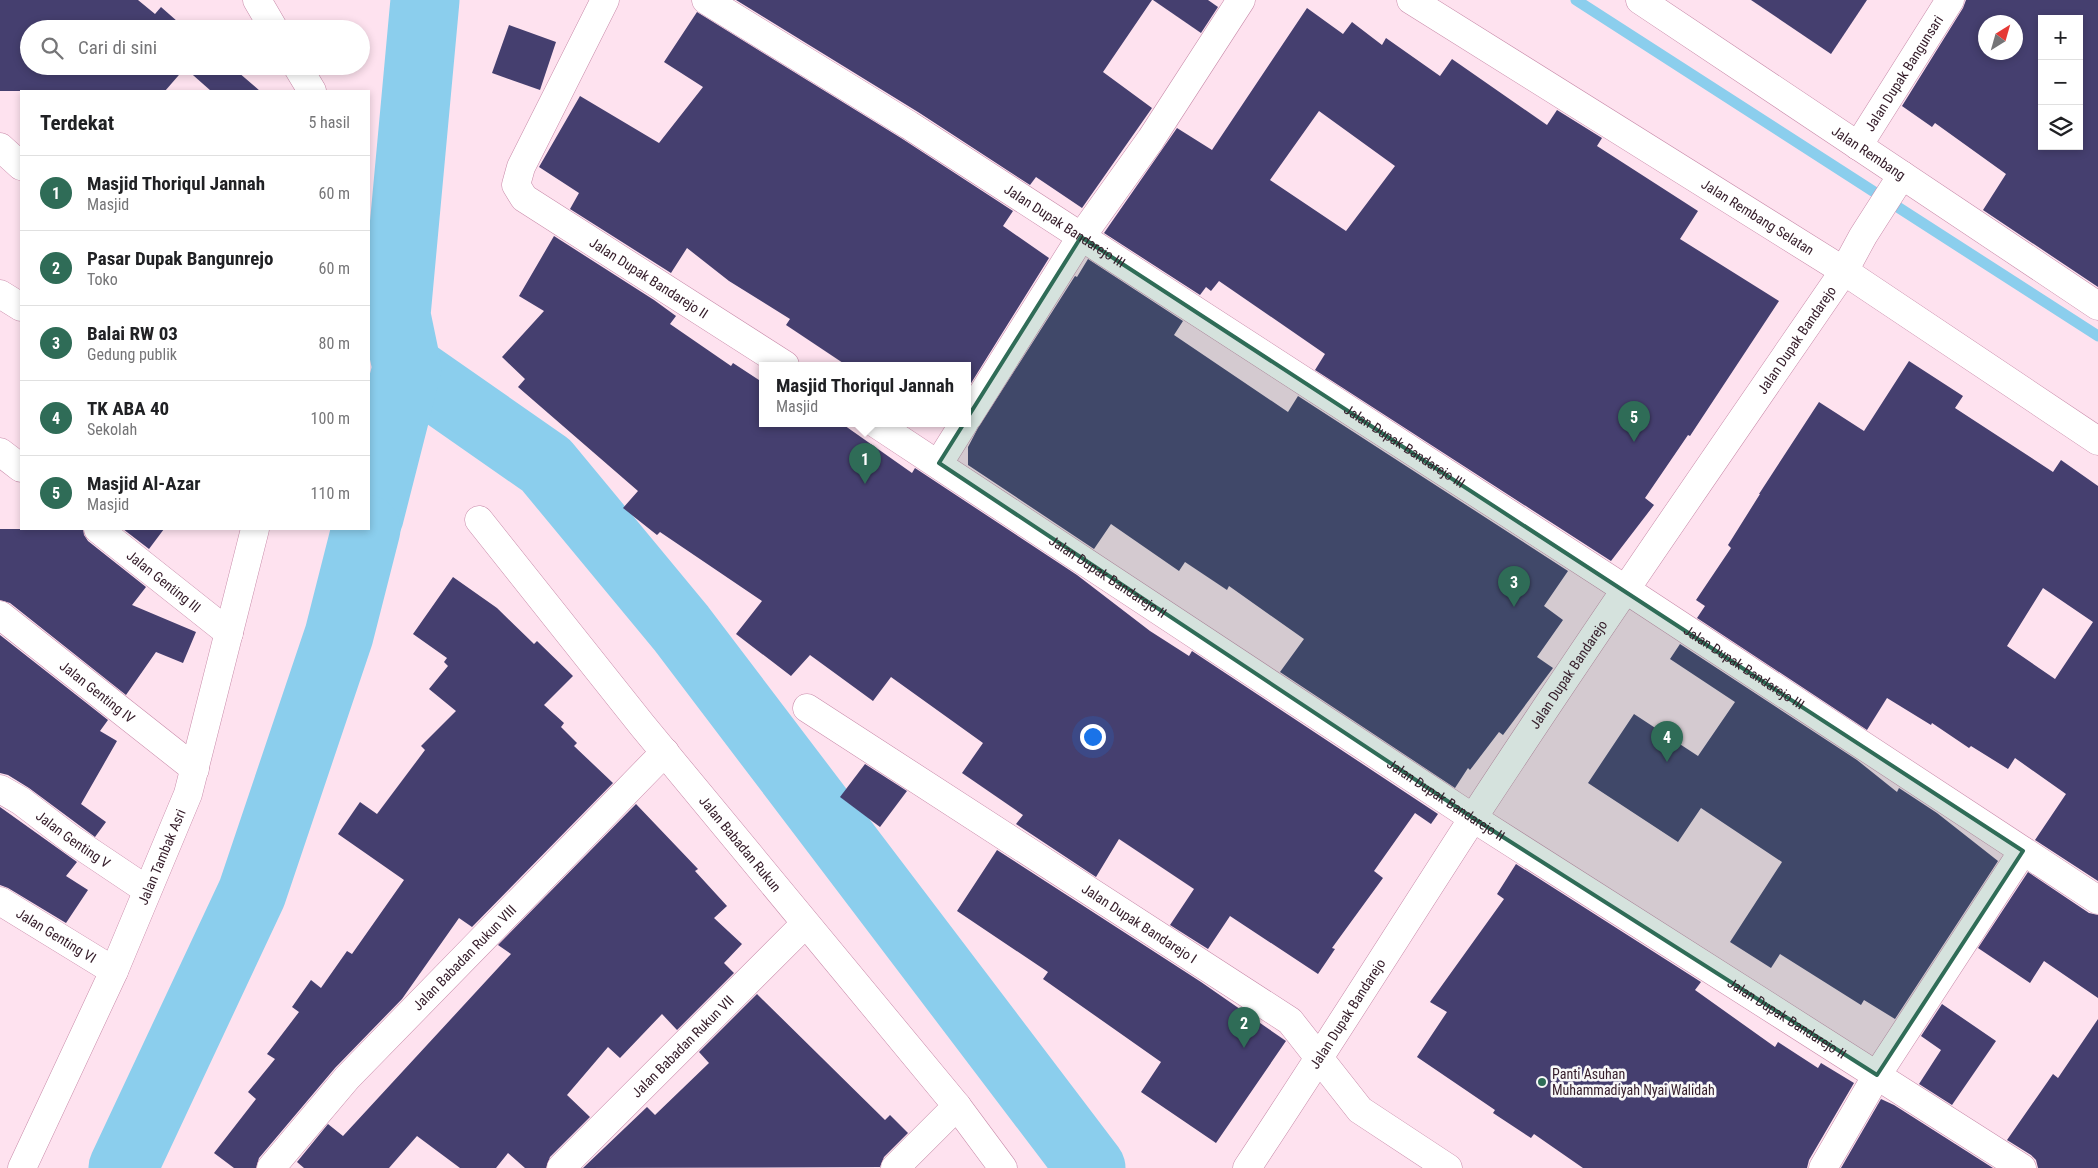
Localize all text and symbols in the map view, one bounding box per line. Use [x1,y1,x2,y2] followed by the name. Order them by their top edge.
[1861,12,1946,134] street label: Jalan Dupak Bangunsari
[1978,15,2023,60] north arrow
[2038,15,2083,150] map controls
[2038,15,2083,60] button: +
[20,20,370,75] search box
[38,34,66,62] icon: search
[78,36,157,59] text: Cari di sini
[2038,60,2083,105] button: −
[2038,105,2083,150] button: layers
[40,111,114,135] text: Terdekat
[308,113,350,132] text: 5 hasil
[1829,122,1909,183] street label: Jalan Rembang
[87,172,265,195] text: Masjid Thoriqul Jannah
[1698,176,1817,258] street label: Jalan Rembang Selatan
[1001,181,1128,271] street label: Jalan Dupak Bandarejo III
[52,184,60,203] text: 1
[318,184,350,203] text: 60 m
[87,195,129,214] text: Masjid
[587,234,711,322] street label: Jalan Dupak Bandarejo II
[87,247,273,270] text: Pasar Dupak Bangunrejo
[52,259,60,278] text: 2
[318,259,350,278] text: 60 m
[87,270,118,289] text: Toko
[1754,283,1839,397] street label: Jalan Dupak Bandarejo
[87,322,178,345] text: Balai RW 03
[52,334,60,353] text: 3
[318,334,350,353] text: 80 m
[87,345,177,364] text: Gedung publik
[759,362,971,427] popup
[776,374,954,397] text: Masjid Thoriqul Jannah
[87,397,169,420] text: TK ABA 40
[776,397,818,416] text: Masjid
[1341,401,1468,491] street label: Jalan Dupak Bandarejo III
[1618,401,1650,442] pin: 5
[52,409,60,428] text: 4
[311,409,350,428] text: 100 m
[87,420,137,439] text: Sekolah
[849,443,881,484] pin: 1
[87,472,201,495] text: Masjid Al-Azar
[52,484,60,503] text: 5
[311,484,350,503] text: 110 m
[87,495,129,514] text: Masjid
[1046,532,1169,621] street label: Jalan Dupak Bandarejo II
[124,547,204,615] street label: Jalan Genting III
[1498,566,1530,607] pin: 3
[1526,617,1610,732] street label: Jalan Dupak Bandarejo
[1681,622,1807,713] street label: Jalan Dupak Bandarejo III
[57,657,138,726] street label: Jalan Genting IV
[1651,721,1683,762] pin: 4
[1080,724,1106,750] your location
[1384,755,1508,844] street label: Jalan Dupak Bandarejo II
[696,793,784,895] street label: Jalan Babadan Rukun
[33,807,113,871] street label: Jalan Genting V
[135,807,189,907] street label: Jalan Tambak Asri
[1079,880,1200,966] street label: Jalan Dupak Bandarejo I
[410,902,519,1014] street label: Jalan Babadan Rukun VIII
[13,905,99,966] street label: Jalan Genting VI
[1306,956,1388,1072] street label: Jalan Dupak Bandarejo
[1725,974,1849,1062] street label: Jalan Dupak Bandarejo II
[628,992,737,1101] street label: Jalan Babadan Rukun VII
[1228,1007,1260,1048] pin: 2
[1552,1066,1715,1098] place label: Panti Asuhan Muhammadiyah Nyai Walidah
[1536,1076,1548,1088] marker: Panti Asuhan Muhammadiyah Nyai Walidah

